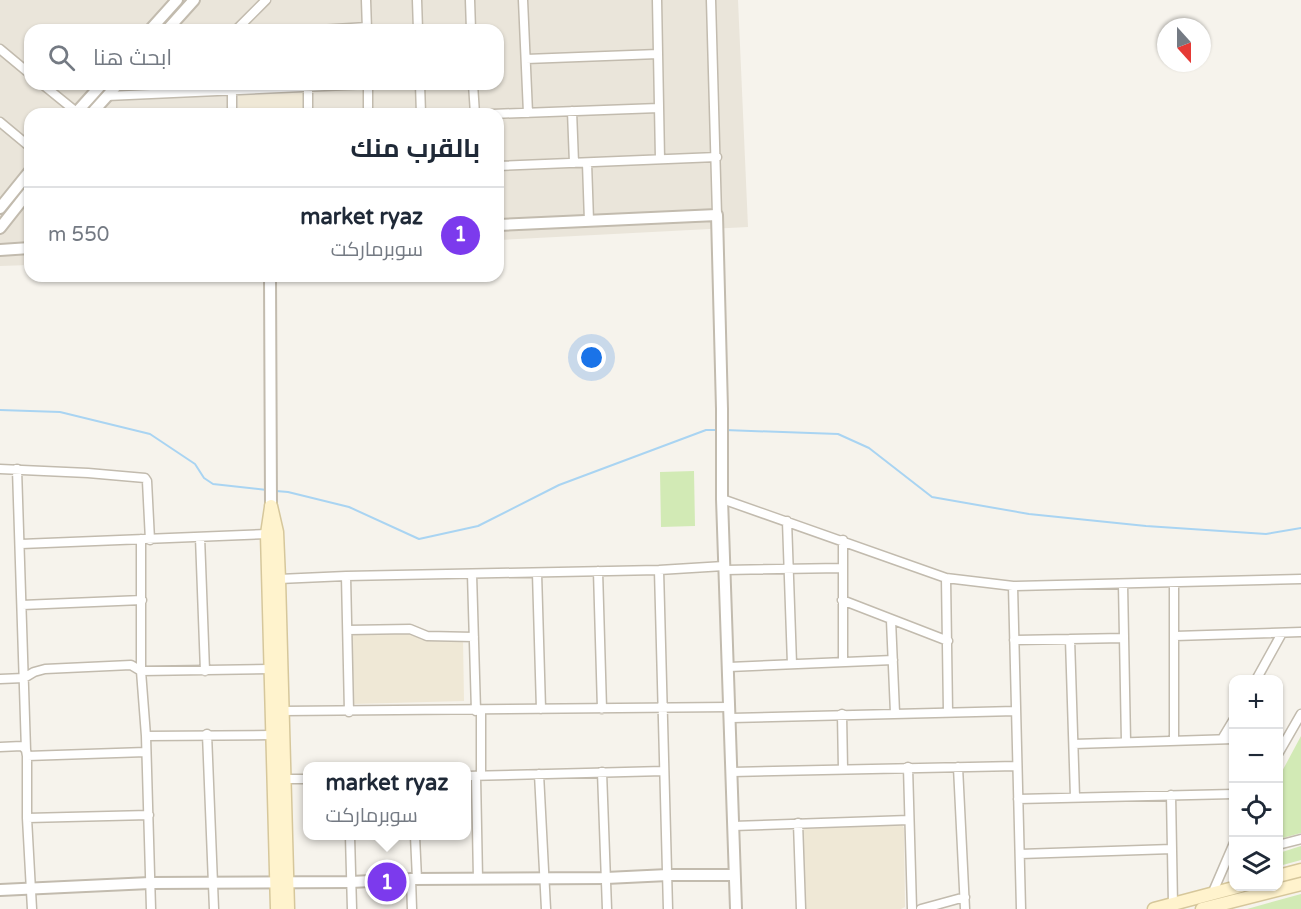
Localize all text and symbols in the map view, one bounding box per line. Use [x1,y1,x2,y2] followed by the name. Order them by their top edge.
[1157,18,1211,72] north arrow
[24,24,504,90] search box
[45,41,78,74] icon: search
[93,45,172,71] text: ابحث هنا
[351,133,480,164] text: بالقرب منك
[300,204,423,230] text: market ryaz
[48,223,109,247] text: 550 m
[454,223,467,247] text: 1
[331,238,423,262] text: سوبرماركت
[577,343,606,372] your location
[1229,675,1283,891] map controls
[1229,675,1283,729] button: +
[1229,729,1283,783] button: −
[303,762,471,840] popup
[326,770,448,796] text: market ryaz
[1229,783,1283,837] button: locate
[326,804,418,828] text: سوبرماركت
[1229,837,1283,891] button: layers
[368,860,406,904] pin: 1

